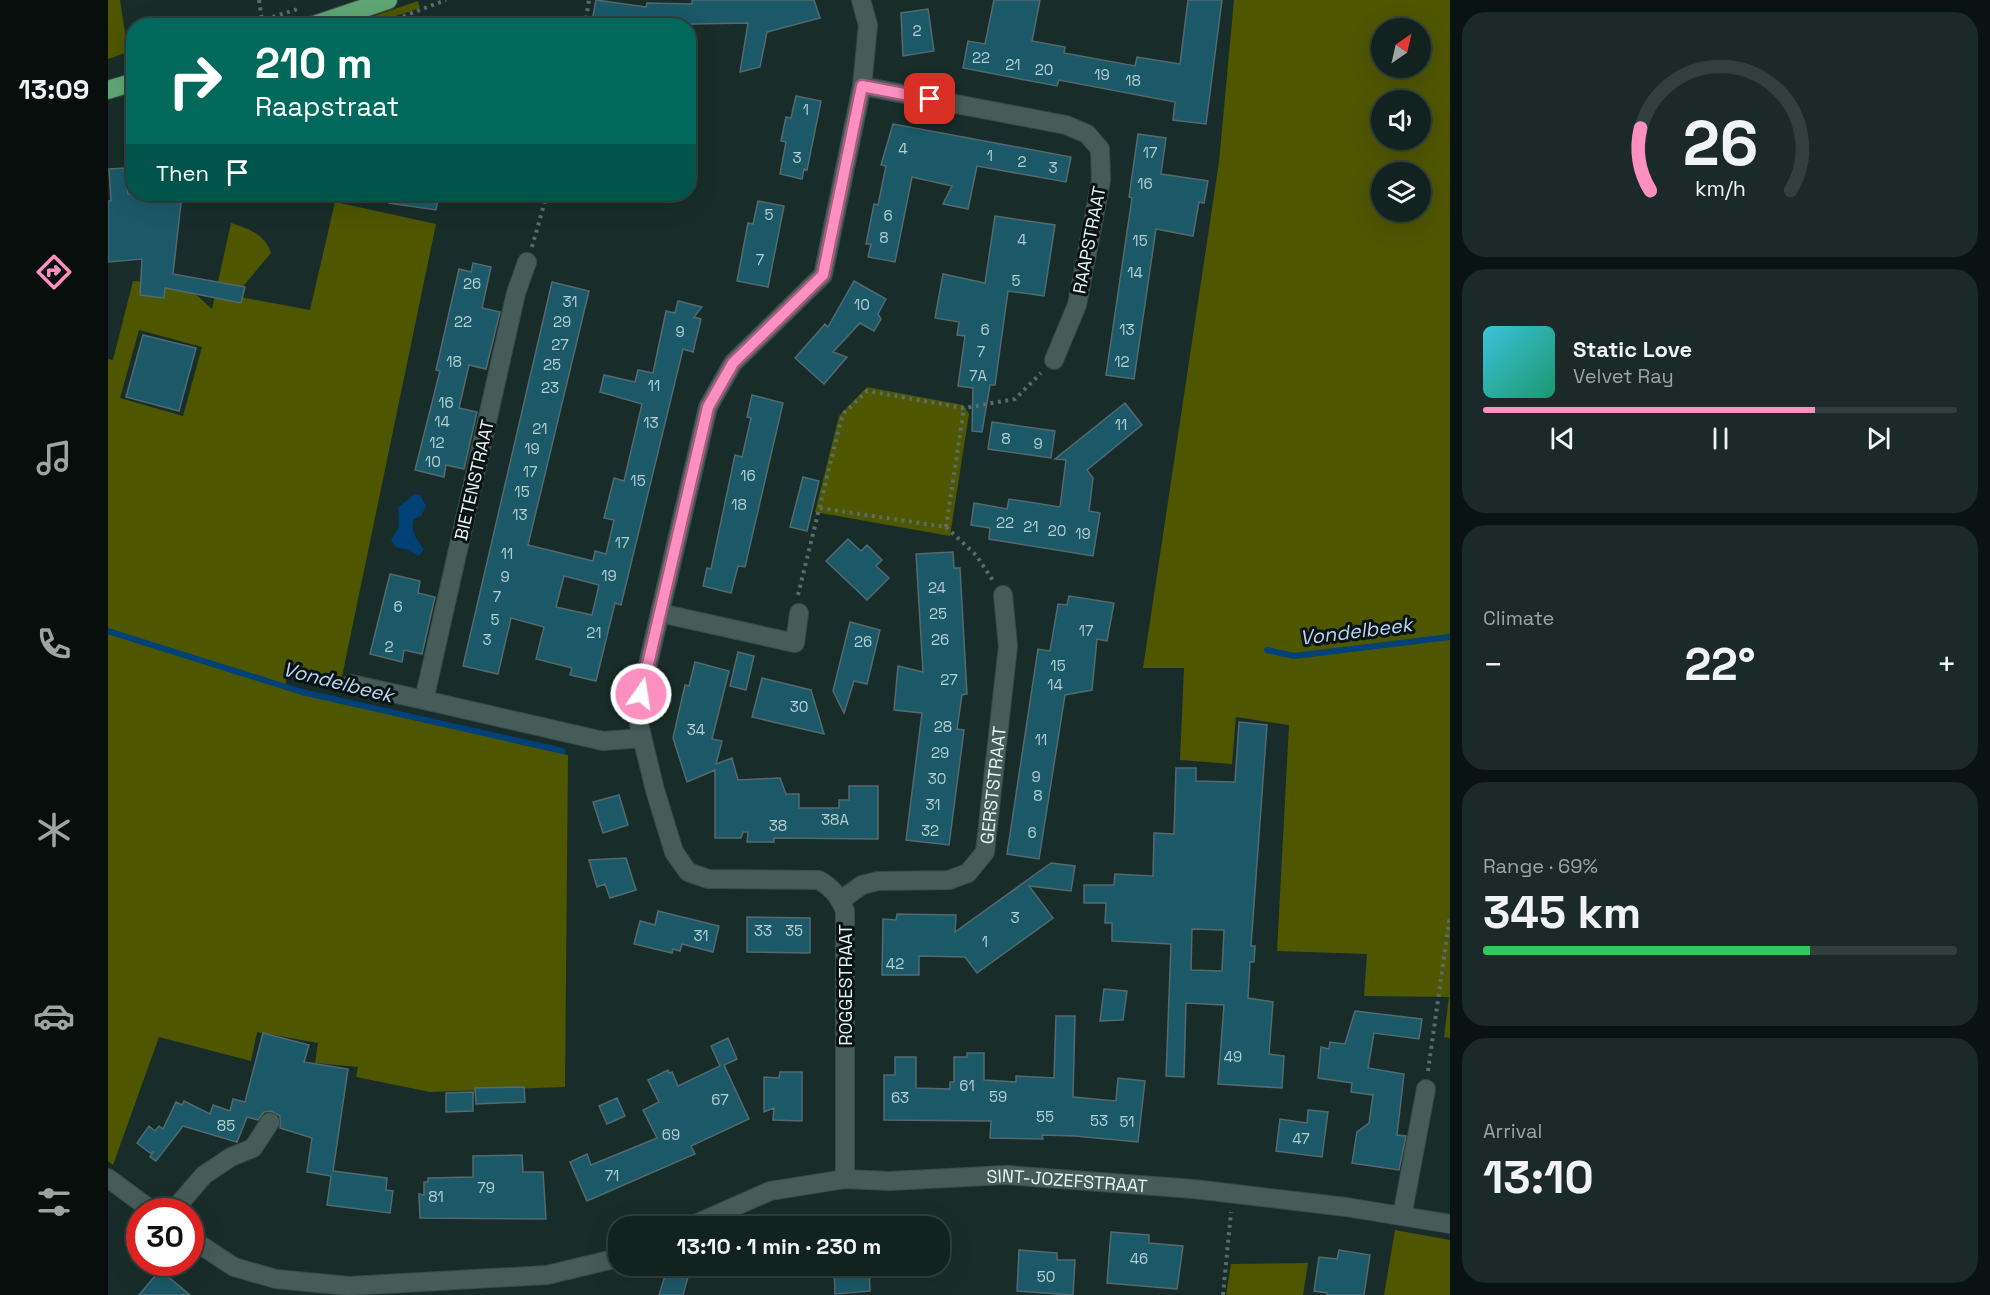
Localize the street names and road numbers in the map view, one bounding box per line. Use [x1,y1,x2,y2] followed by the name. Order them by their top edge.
[1067,184,1111,296] street label: RAAPSTRAAT
[449,417,499,543] street label: BIETENSTRAAT
[974,724,1011,845] street label: GERSTSTRAAT
[834,924,857,1046] street label: ROGGESTRAAT
[986,1163,1149,1197] street label: SINT-JOZEFSTRAAT

